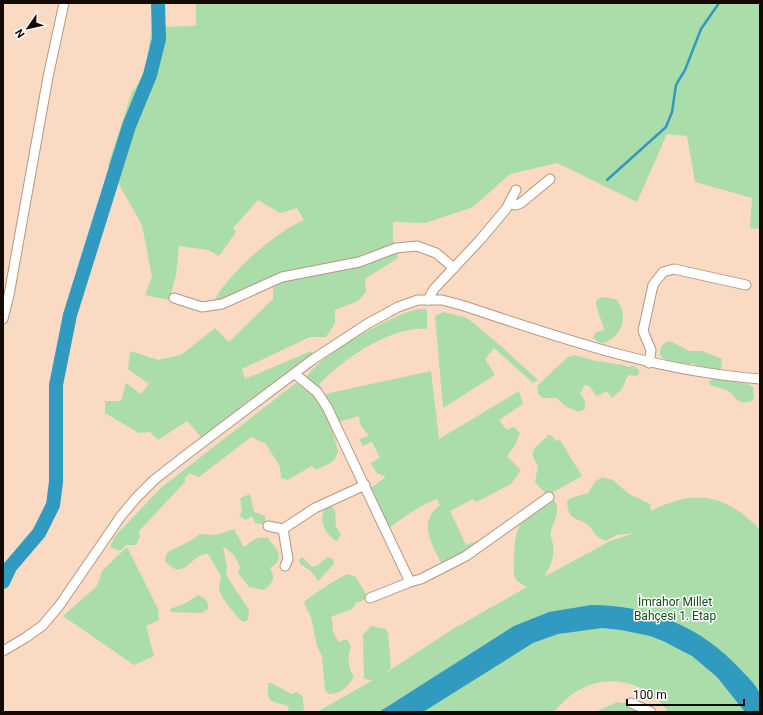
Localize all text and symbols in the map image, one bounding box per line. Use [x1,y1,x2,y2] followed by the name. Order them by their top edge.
[8,8,48,48] north arrow
[12,26,28,40] text: N
[634,594,716,623] park label: İmrahor Millet Bahçesi 1. Etap
[627,681,744,707] scale bar
[633,688,667,702] text: 100 m

